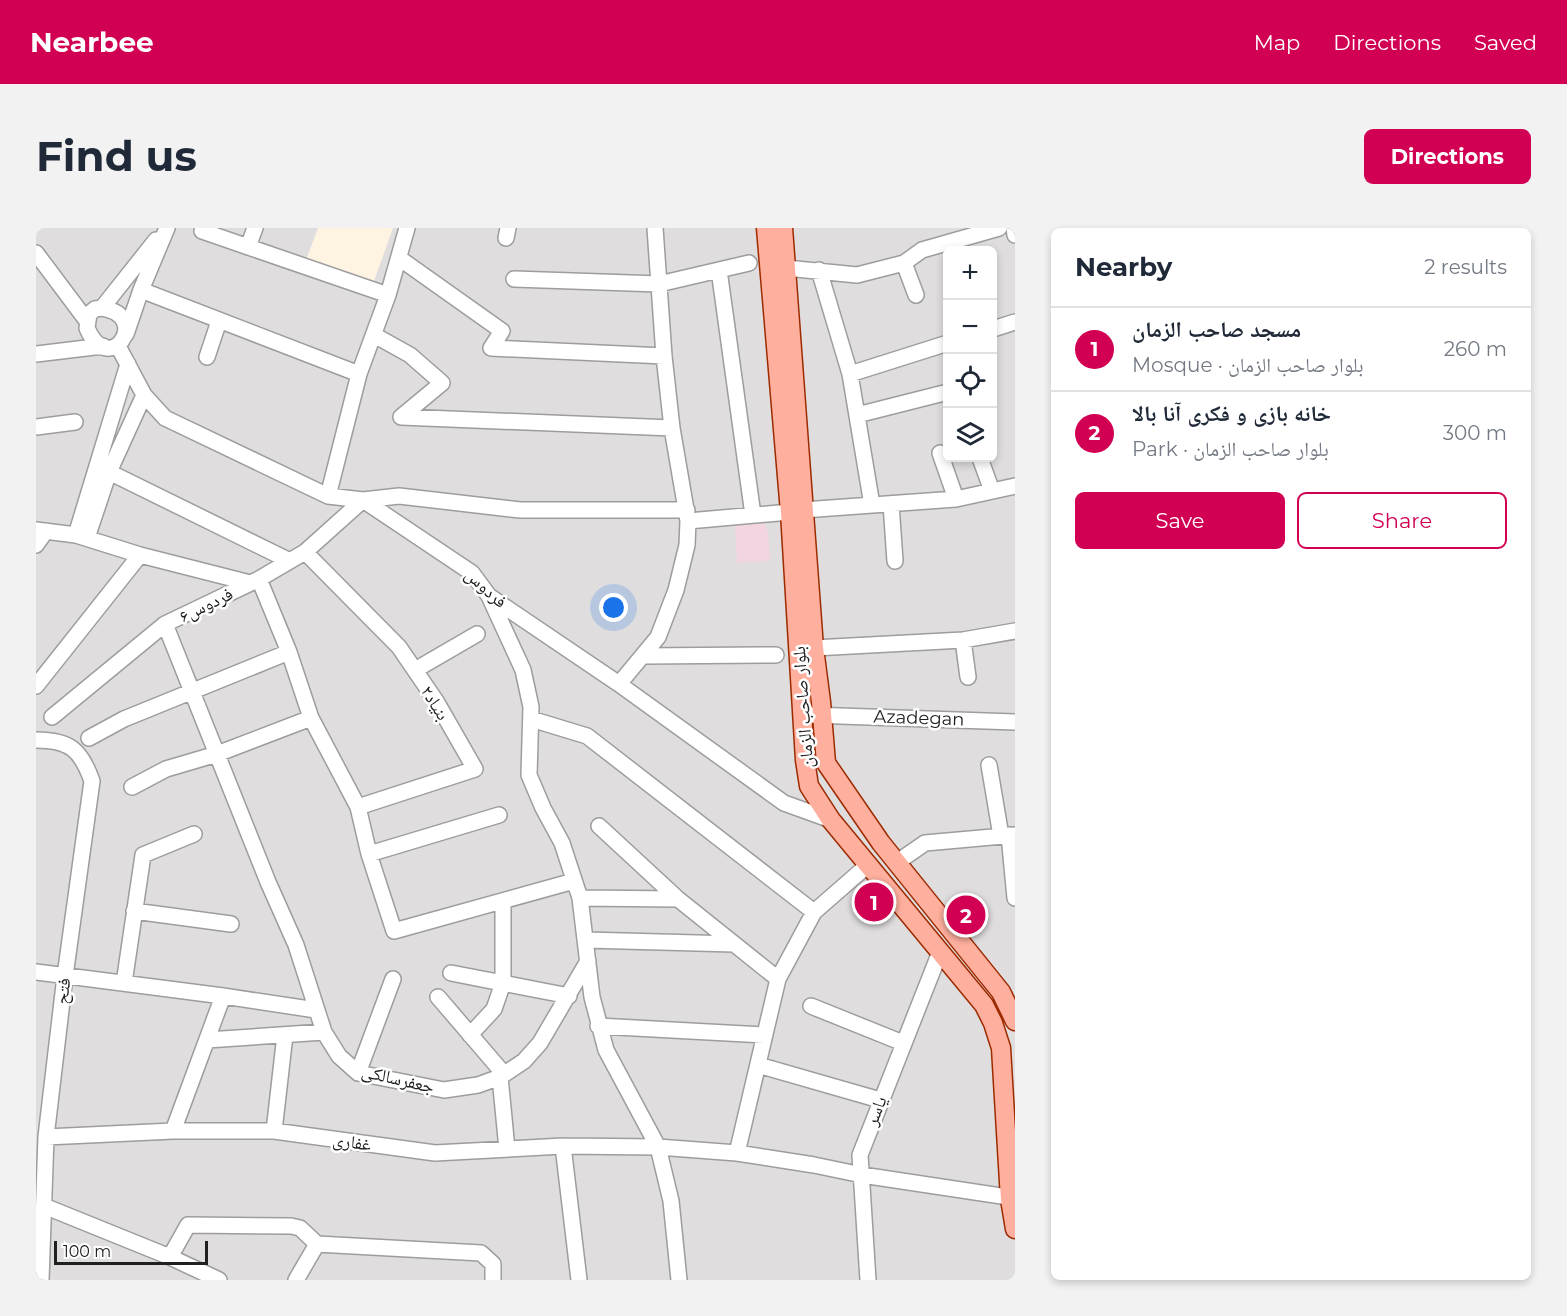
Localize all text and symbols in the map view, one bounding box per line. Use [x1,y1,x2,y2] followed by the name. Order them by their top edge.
[30,25,154,59] text: Nearbee
[1254,30,1300,55] text: Map
[1333,30,1441,55] text: Directions
[1474,30,1537,55] text: Saved
[1364,129,1531,184] button: Directions
[36,130,197,182] text: Find us
[943,246,997,462] map controls
[943,246,997,300] button: +
[1075,251,1172,283] text: Nearby
[1424,255,1507,279] text: 2 results
[943,300,997,354] button: −
[1132,316,1301,343] text: مسجد صاحب الزمان
[1091,337,1098,361] text: 1
[1444,337,1507,361] text: 260 m
[1132,353,1364,377] text: Mosque · بلوار صاحب الزمان
[943,354,997,408] button: locate
[1132,400,1331,427] text: خانه بازی و فکری آنا بالا
[943,408,997,462] button: layers
[1089,421,1100,445] text: 2
[1443,421,1507,445] text: 300 m
[1132,437,1329,461] text: Park · بلوار صاحب الزمان
[1075,492,1285,549] button: Save
[1297,492,1507,549] button: Share
[460,563,512,613] street label: فردوس
[176,583,236,627] street label: فردوس۶
[599,593,628,622] your location
[788,645,818,769] street label: بلوار صاحب الزمان
[416,682,454,724] street label: بنیاد۲
[873,705,965,731] street label: Azadegan
[854,880,894,924] pin: 1
[946,892,986,938] pin: 2
[50,977,76,1005] street label: فتح
[359,1060,437,1098] street label: جعفرسالکی
[860,1093,892,1130] street label: یاسر
[331,1128,373,1156] street label: غفاری
[54,1238,208,1266] scale bar
[63,1242,111,1261] text: 100 m

